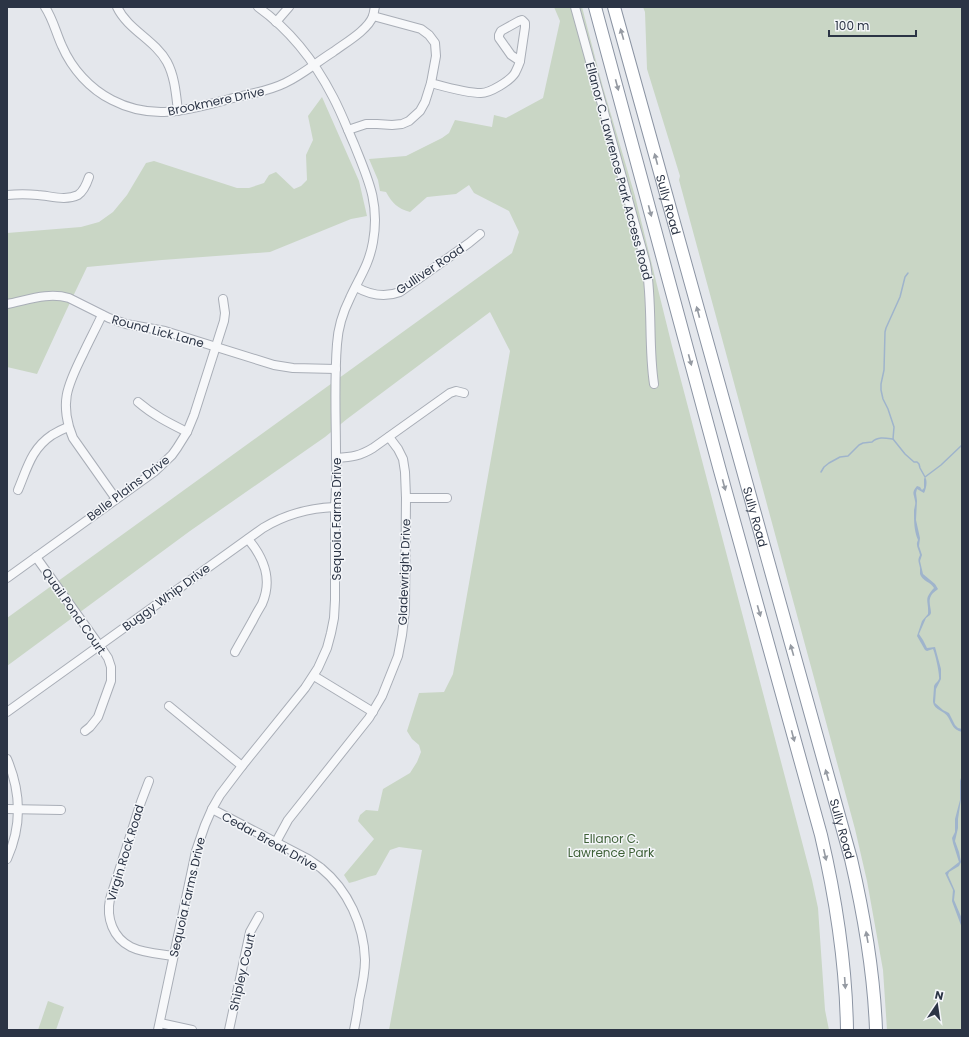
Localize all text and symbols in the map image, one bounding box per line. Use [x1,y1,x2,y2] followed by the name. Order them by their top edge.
[829,12,916,38] scale bar
[835,17,869,34] text: 100 m
[619,28,625,40] one-way arrow
[582,60,656,282] street label: Ellanor C. Lawrence Park Access Road
[614,79,620,91] one-way arrow
[166,82,266,120] street label: Brookmere Drive
[653,153,659,166] one-way arrow
[652,172,685,237] street label: Sully Road
[648,204,654,217] one-way arrow
[393,240,467,298] street label: Gulliver Road
[695,305,701,318] one-way arrow
[110,311,206,351] street label: Round Lick Lane
[687,354,693,366] one-way arrow
[83,451,173,525] street label: Belle Plains Drive
[328,458,345,580] street label: Sequoia Farms Drive
[721,480,727,492] one-way arrow
[739,485,772,549] street label: Sully Road
[394,518,414,626] street label: Gladewright Drive
[119,559,213,635] street label: Buggy Whip Drive
[38,565,110,657] street label: Quail Pond Court
[756,604,762,617] one-way arrow
[789,644,795,656] one-way arrow
[790,730,796,742] one-way arrow
[824,769,830,781] one-way arrow
[826,797,859,861] street label: Sully Road
[102,803,148,903] street label: Virgin Rock Road
[219,808,321,874] street label: Cedar Break Drive
[568,830,655,861] park label: Ellanor C. Lawrence Park
[165,835,209,959] street label: Sequoia Farms Drive
[823,849,829,861] one-way arrow
[225,931,259,1013] street label: Shipley Court
[864,931,870,943] one-way arrow
[841,977,848,989] one-way arrow
[917,985,957,1025] north arrow
[933,987,945,1004] text: N

